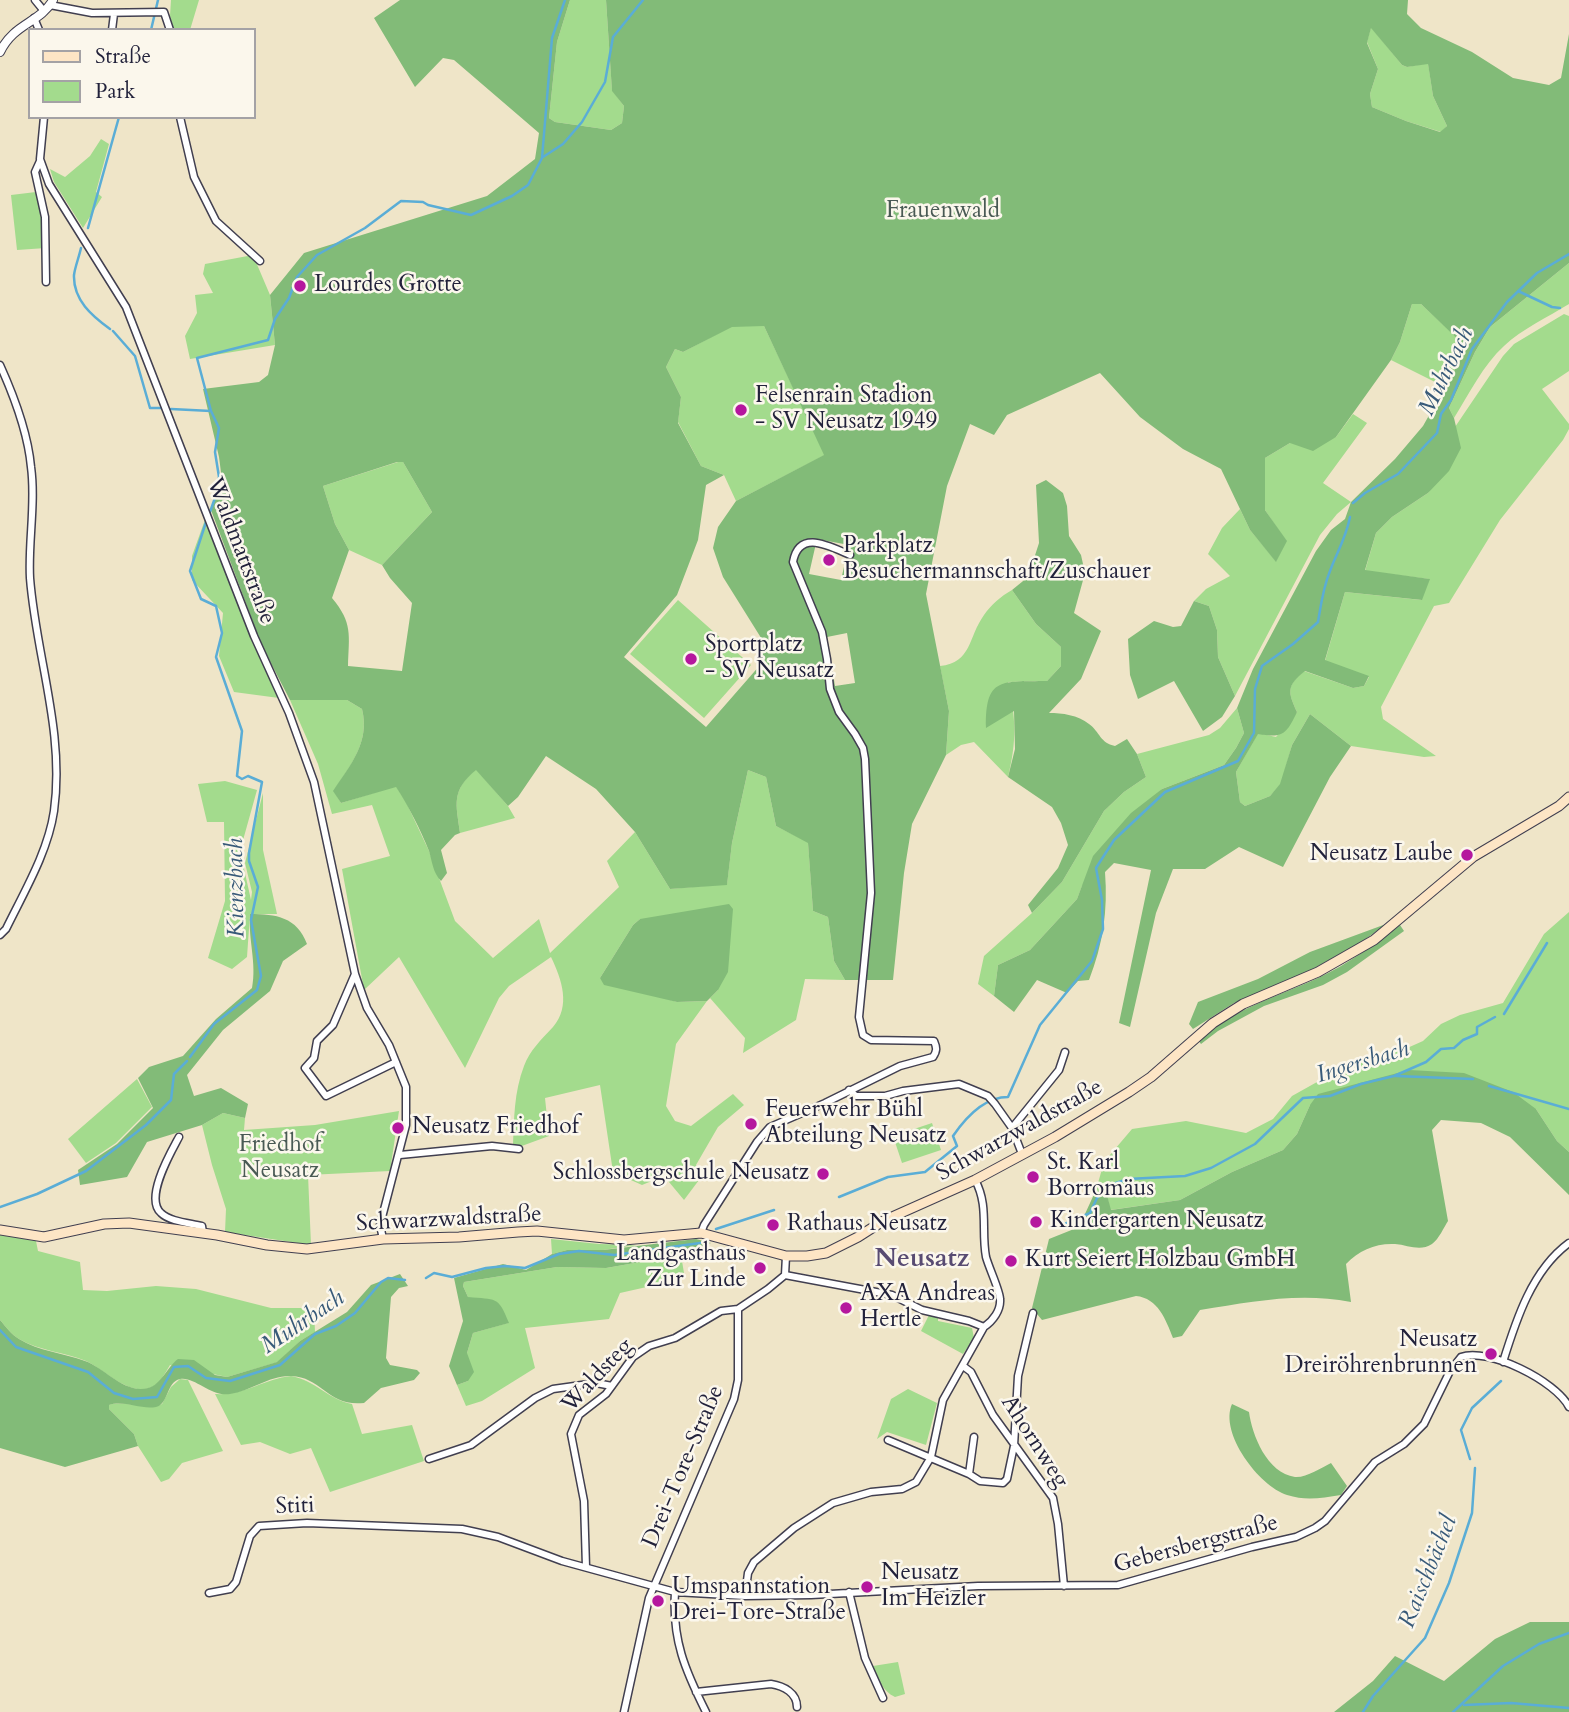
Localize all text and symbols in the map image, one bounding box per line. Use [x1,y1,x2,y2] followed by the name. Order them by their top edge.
[28,28,256,119] legend
[95,42,151,71] text: Straße
[95,77,135,106] text: Park
[886,198,1000,226] park label: Frauenwald
[314,272,462,300] place label: Lourdes Grotte
[292,278,308,294] marker: Lourdes Grotte
[1413,323,1481,421] water label: Muhrbach
[755,383,937,437] place label: Felsenrain Stadion - SV Neusatz 1949
[733,402,749,418] marker: Felsenrain Stadion - SV Neusatz 1949
[199,474,281,628] street label: Waldmattstraße
[843,533,1151,587] place label: Parkplatz Besuchermannschaft/Zuschauer
[821,552,837,568] marker: Parkplatz Besuchermannschaft/Zuschauer
[705,632,834,686] place label: Sportplatz - SV Neusatz
[683,651,699,667] marker: Sportplatz - SV Neusatz
[222,838,252,938] water label: Kienzbach
[1310,841,1453,869] place label: Neusatz Laube
[1459,847,1475,863] marker: Neusatz Laube
[1313,1035,1413,1091] water label: Ingersbach
[932,1074,1108,1188] street label: Schwarzwaldstraße
[765,1097,946,1151] place label: Feuerwehr Bühl Abteilung Neusatz
[412,1114,579,1142] place label: Neusatz Friedhof
[743,1116,759,1132] marker: Feuerwehr Bühl Abteilung Neusatz
[390,1120,406,1136] marker: Neusatz Friedhof
[239,1132,321,1186] park label: Friedhof Neusatz
[1047,1150,1154,1204] place label: St. Karl Borromäus
[553,1160,809,1188] place label: Schlossbergschule Neusatz
[815,1166,831,1182] marker: Schlossbergschule Neusatz
[1025,1169,1041,1185] marker: St. Karl Borromäus
[356,1201,542,1239] street label: Schwarzwaldstraße
[1050,1208,1264,1236] place label: Kindergarten Neusatz
[787,1211,947,1239] place label: Rathaus Neusatz
[1028,1214,1044,1230] marker: Kindergarten Neusatz
[765,1217,781,1233] marker: Rathaus Neusatz
[616,1241,746,1295] place label: Landgasthaus Zur Linde
[875,1244,969,1276] district label: Neusatz
[1025,1247,1295,1275] place label: Kurt Seiert Holzbau GmbH
[1003,1253,1019,1269] marker: Kurt Seiert Holzbau GmbH
[752,1260,768,1276] marker: Landgasthaus Zur Linde
[860,1281,995,1335] place label: AXA Andreas Hertle
[256,1285,350,1361] water label: Muhrbach
[838,1300,854,1316] marker: AXA Andreas Hertle
[1285,1327,1477,1381] place label: Neusatz Dreiröhrenbrunnen
[557,1333,639,1419] street label: Waldsteg
[1483,1346,1499,1362] marker: Neusatz Dreiröhrenbrunnen
[637,1382,731,1552] street label: Drei-Tore-Straße
[994,1391,1074,1493] street label: Ahornweg
[275,1493,315,1521] street label: Stiti
[1111,1510,1281,1580] street label: Gebersbergstraße
[1393,1512,1465,1632] water label: Raischbächel
[881,1560,986,1614] place label: Neusatz Im Heizler
[672,1574,846,1628] place label: Umspannstation Drei-Tore-Straße
[859,1579,875,1595] marker: Neusatz Im Heizler
[650,1593,666,1609] marker: Umspannstation Drei-Tore-Straße

